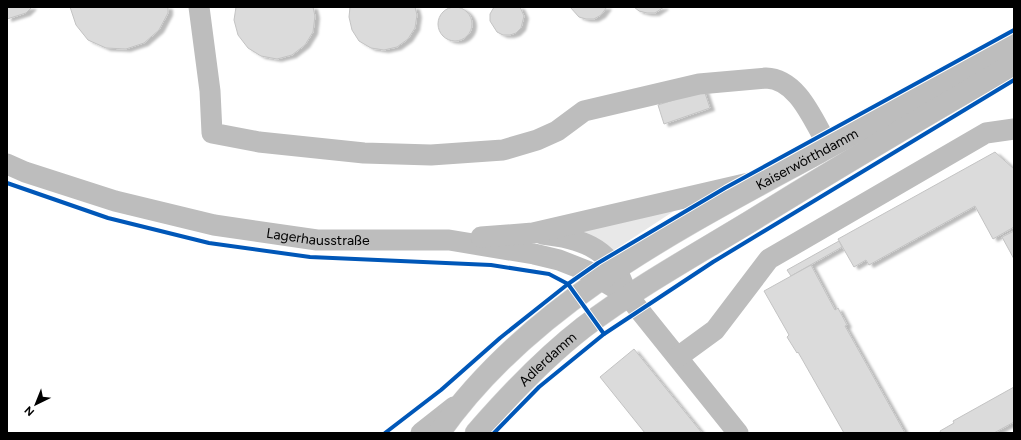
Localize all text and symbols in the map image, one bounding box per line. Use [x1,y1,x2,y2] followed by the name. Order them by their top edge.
[753,125,861,194] street label: Kaiserwörthdamm
[265,225,370,249] street label: Lagerhausstraße
[515,329,580,390] street label: Adlerdamm
[16,384,56,424] north arrow
[22,403,37,419] text: N

